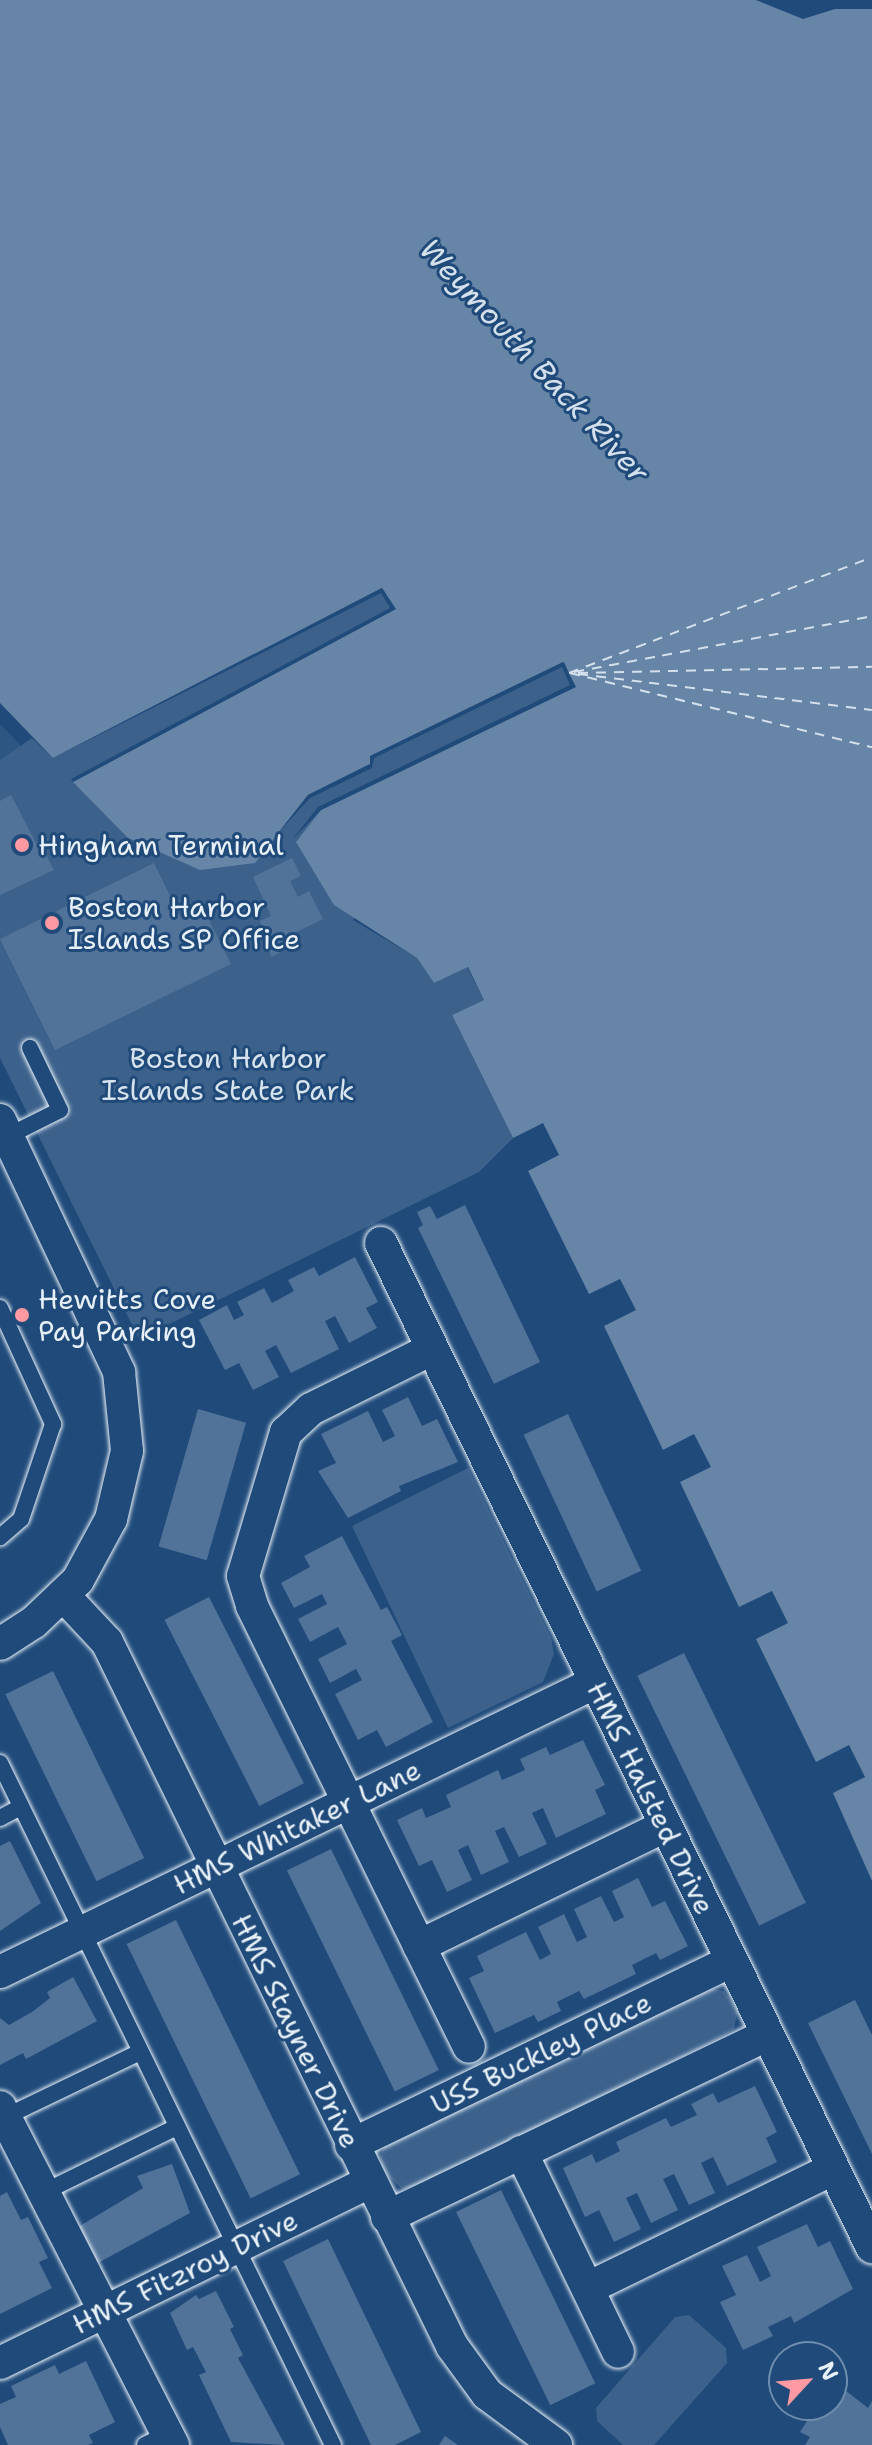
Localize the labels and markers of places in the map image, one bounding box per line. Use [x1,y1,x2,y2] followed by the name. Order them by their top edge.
[38,828,284,862] place label: Hingham Terminal
[13,836,31,854] marker: Hingham Terminal
[68,890,300,956] place label: Boston Harbor Islands SP Office
[43,914,61,932] marker: Boston Harbor Islands SP Office
[38,1282,216,1348] place label: Hewitts Cove Pay Parking
[13,1306,31,1324] marker: Hewitts Cove Pay Parking

